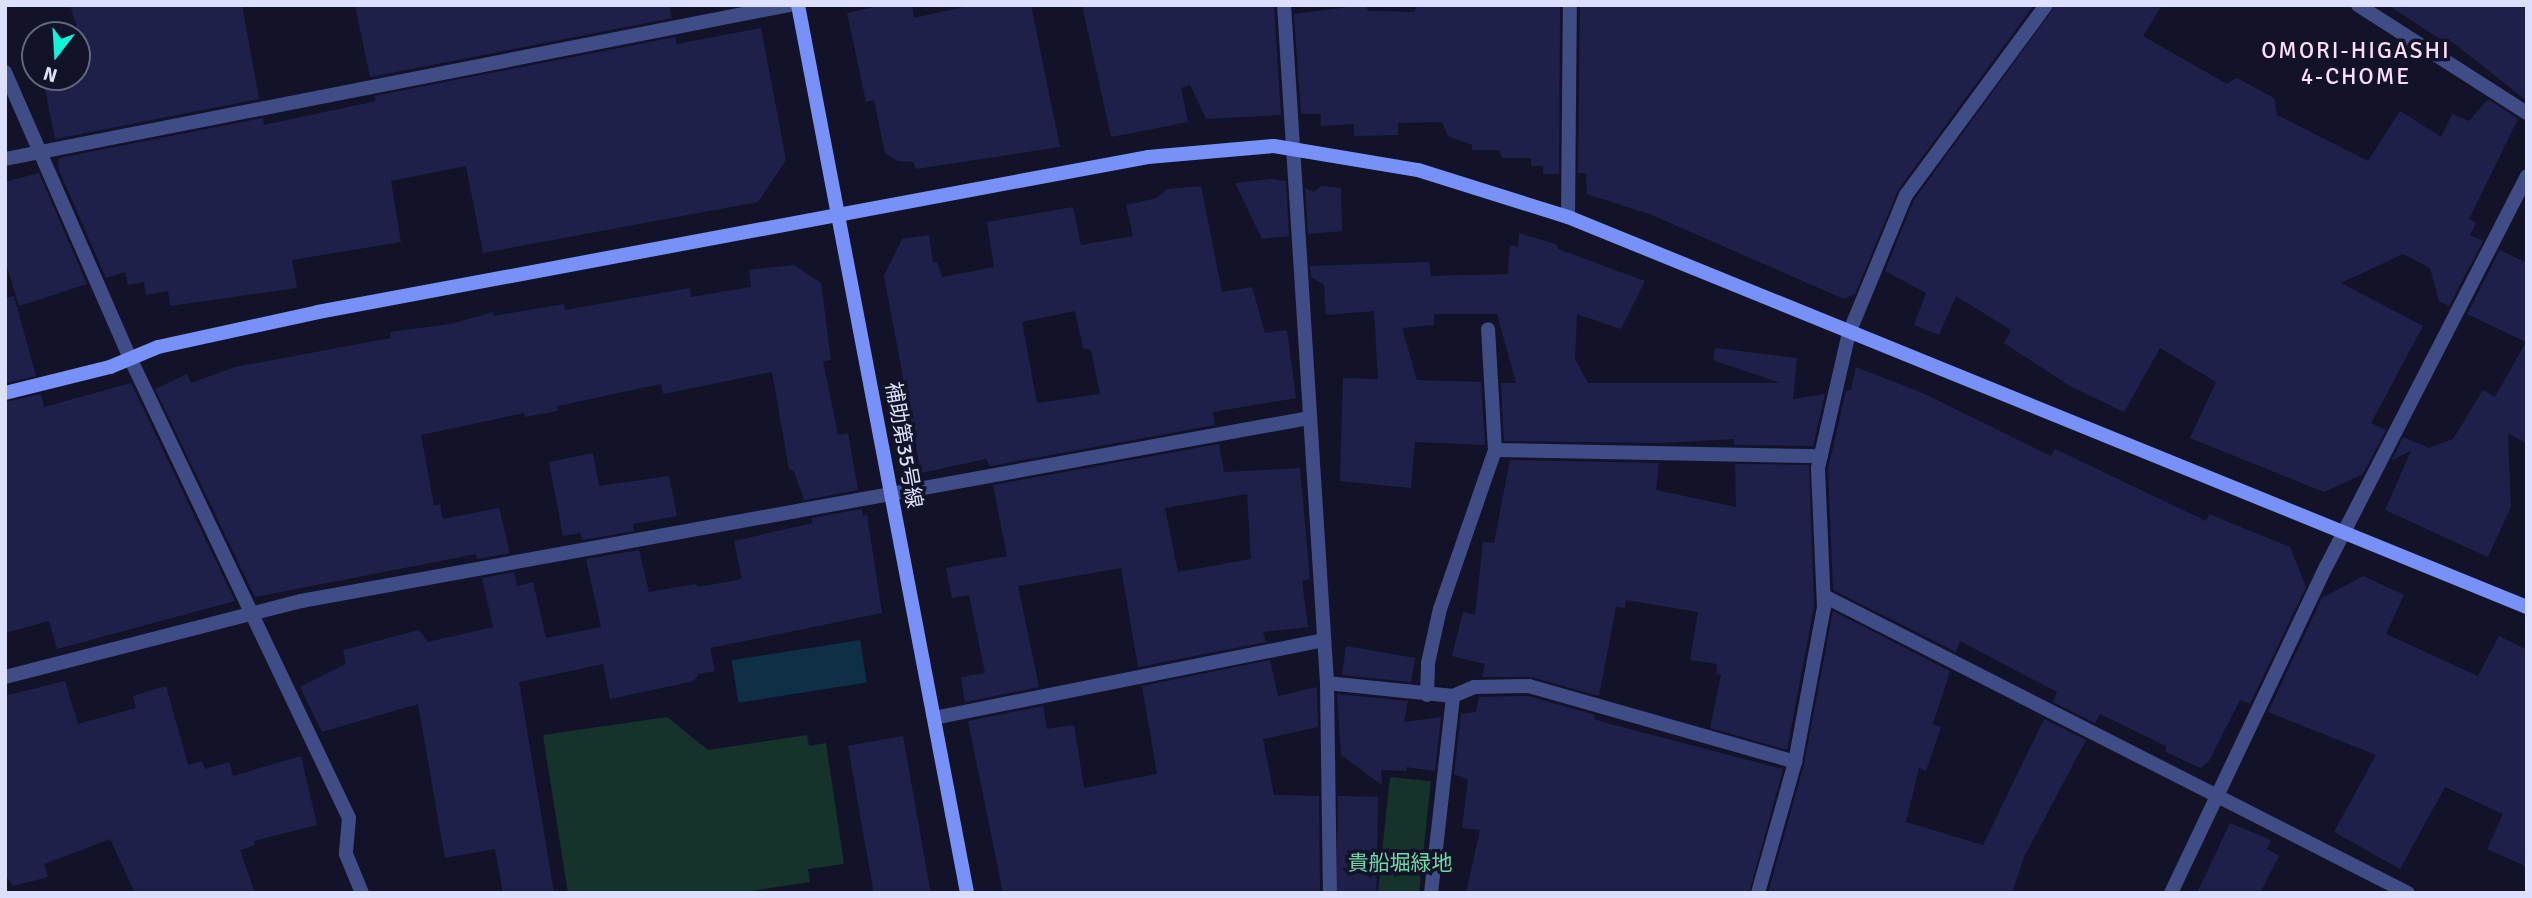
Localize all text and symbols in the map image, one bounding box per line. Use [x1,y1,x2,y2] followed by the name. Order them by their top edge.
[21,21,91,91] north arrow
[2263,37,2449,91] district label: OMORI-HIGASHI 4-CHOME
[41,61,60,88] text: N
[881,380,927,510] street label: 補助第35号線
[1348,850,1452,876] park label: 貴船堀緑地

